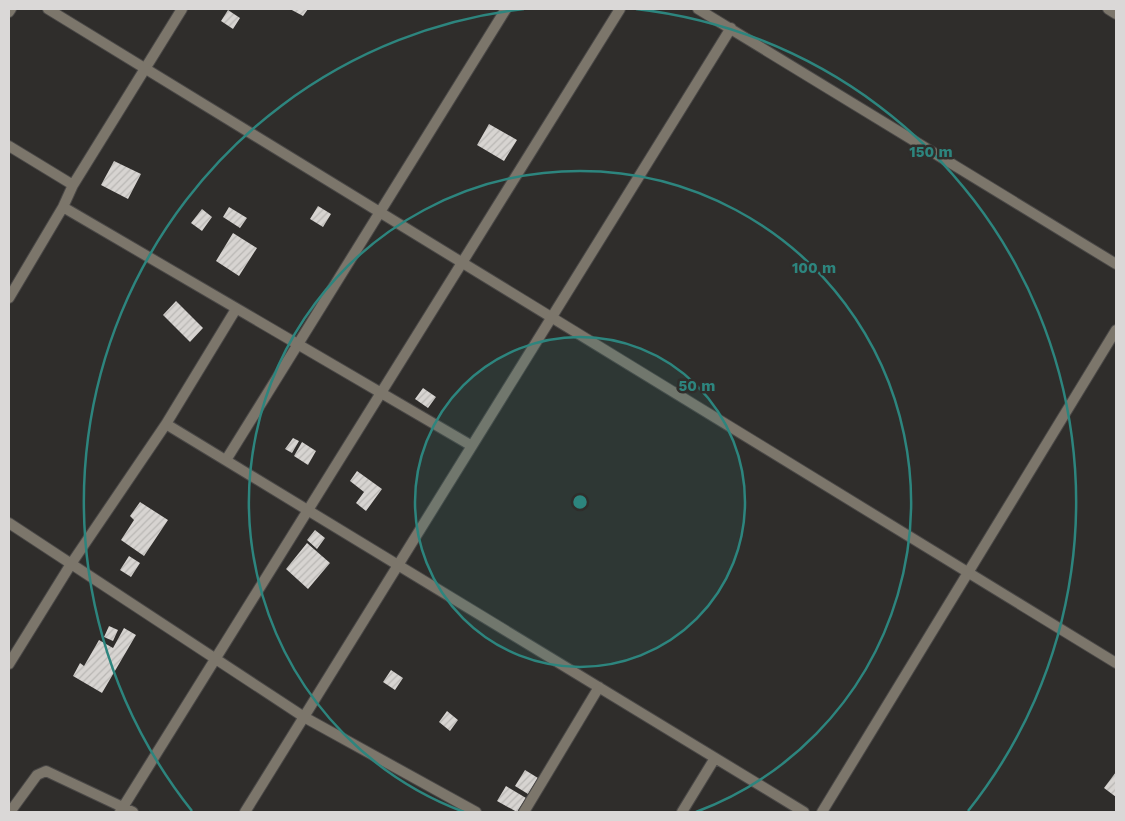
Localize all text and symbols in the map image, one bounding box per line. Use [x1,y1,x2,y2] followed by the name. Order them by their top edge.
[909,143,953,161] text: 150 m
[792,259,836,277] text: 100 m
[679,377,715,395] text: 50 m
[571,493,589,511] centre of rings

